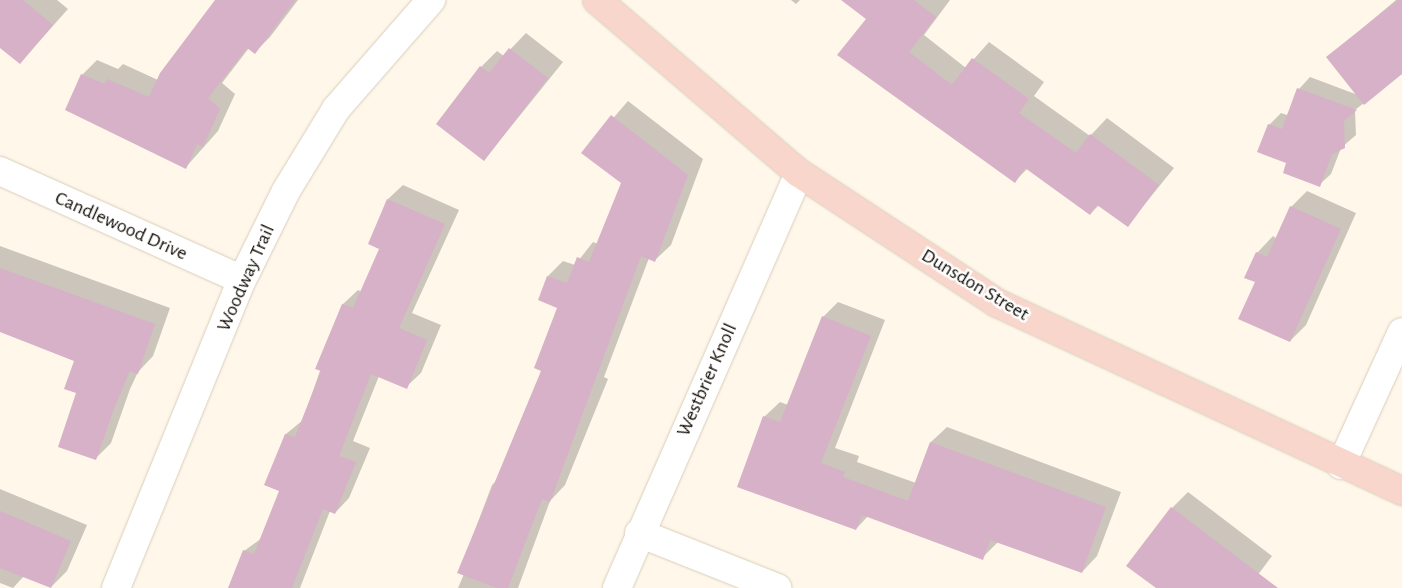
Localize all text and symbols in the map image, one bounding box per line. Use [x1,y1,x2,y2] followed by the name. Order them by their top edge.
[51,186,191,266] street label: Candlewood Drive
[212,221,280,335] street label: Woodway Trail
[917,243,1033,327] street label: Dunsdon Street
[671,320,743,440] street label: Westbrier Knoll

